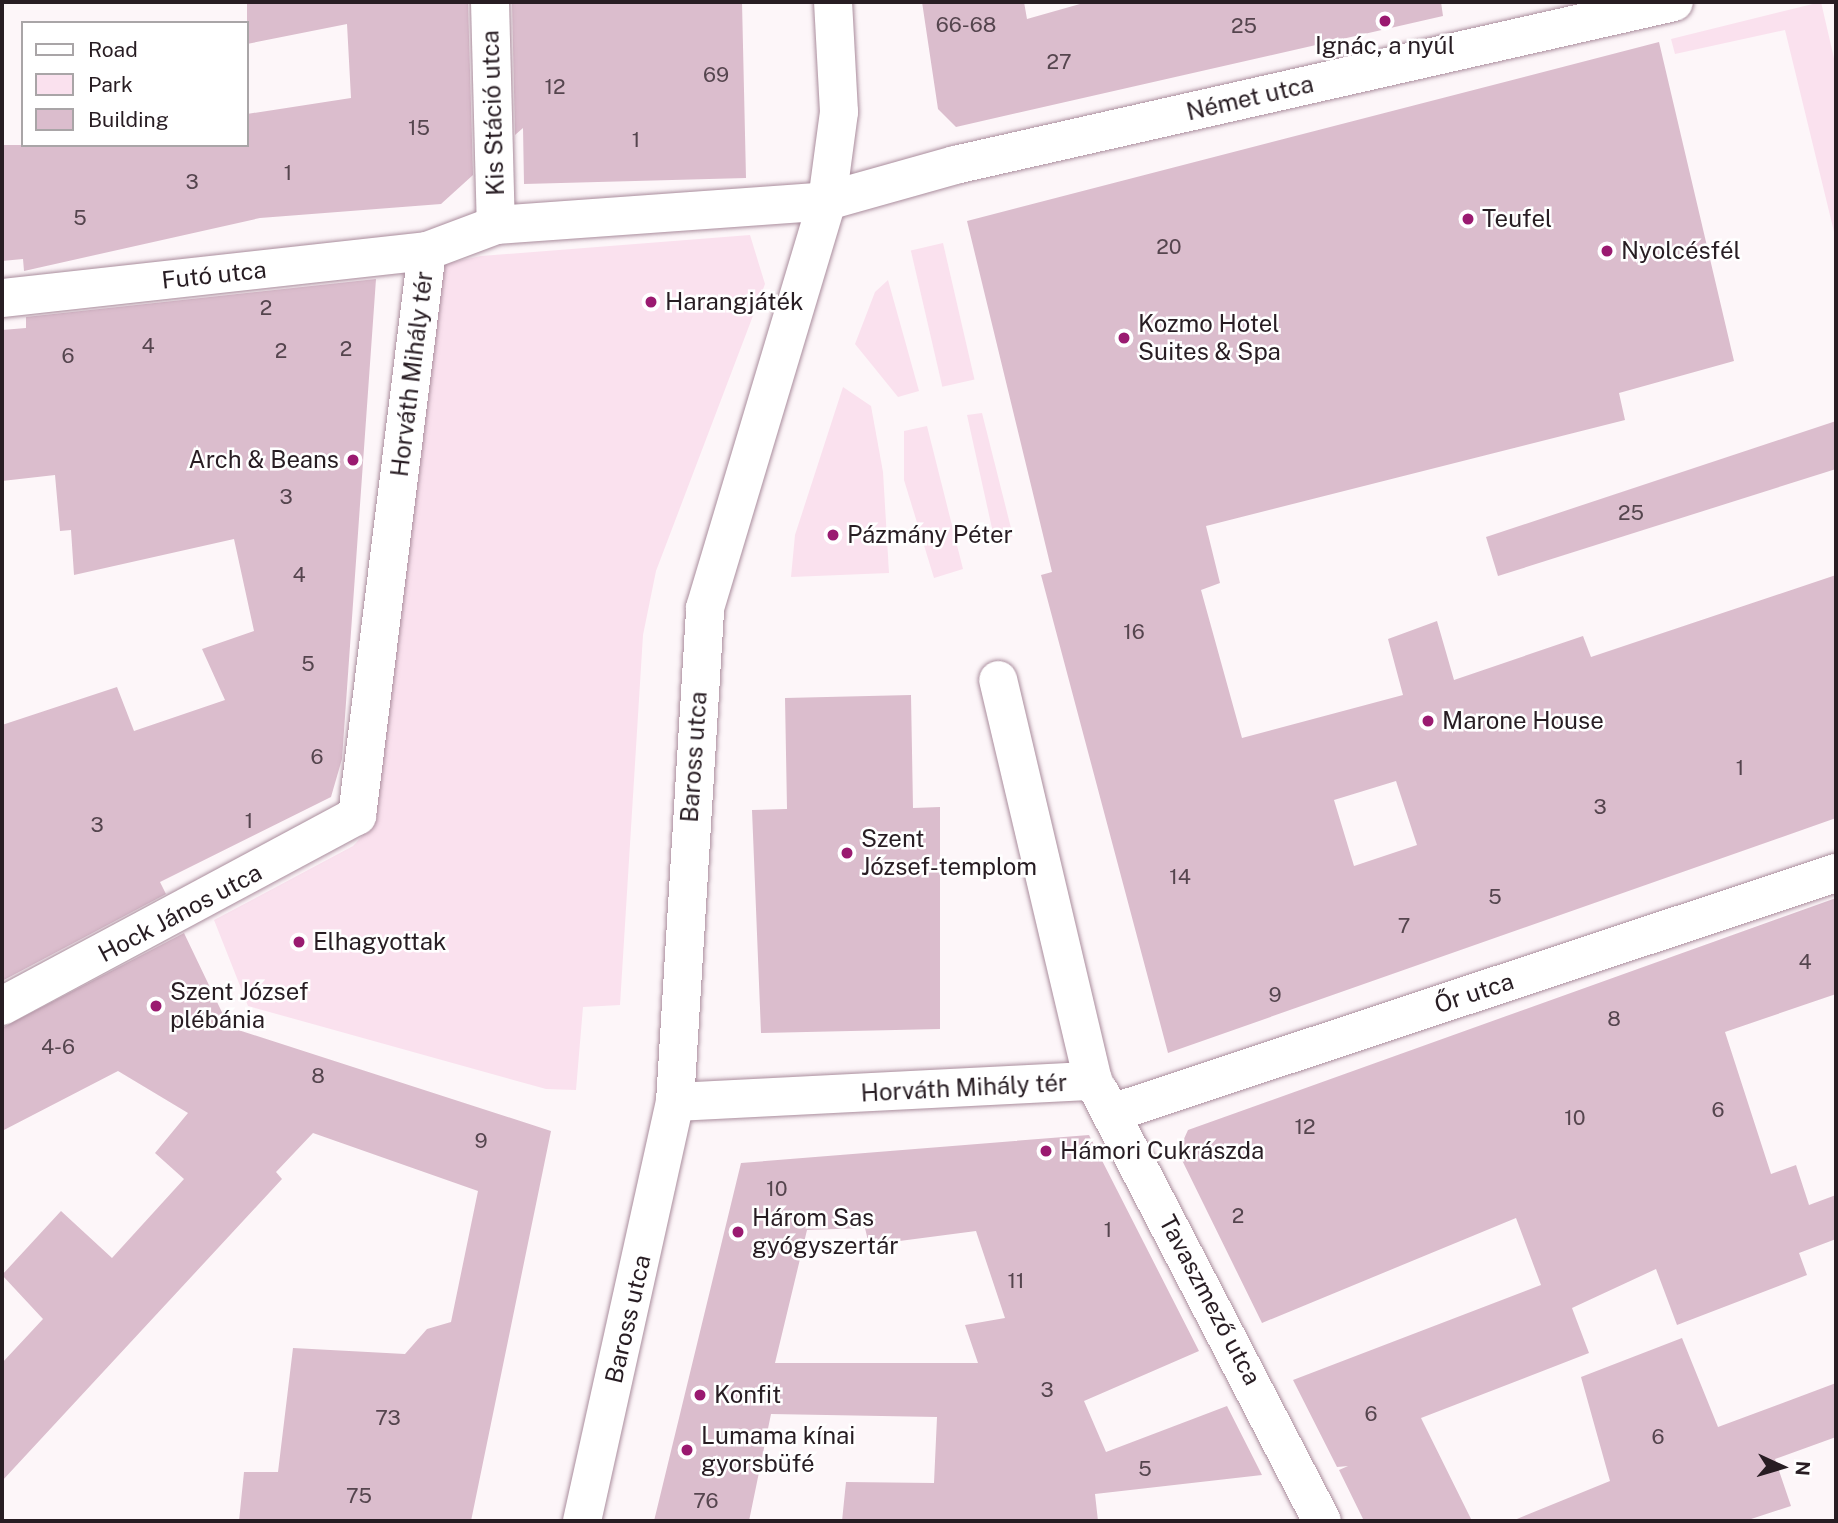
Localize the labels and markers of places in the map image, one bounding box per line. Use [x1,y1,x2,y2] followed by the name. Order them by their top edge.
[1377,13,1393,29] marker: Ignác, a nyúl
[1315,32,1455,60] place label: Ignác, a nyúl
[1482,205,1552,233] place label: Teufel
[1460,211,1476,227] marker: Teufel
[1621,237,1741,265] place label: Nyolcésfél
[1599,243,1615,259] marker: Nyolcésfél
[665,288,803,316] place label: Harangjáték
[643,294,659,310] marker: Harangjáték
[1138,310,1281,366] place label: Kozmo Hotel Suites & Spa
[1116,330,1132,346] marker: Kozmo Hotel Suites & Spa
[189,446,339,474] place label: Arch & Beans
[345,452,361,468] marker: Arch & Beans
[847,521,1013,549] place label: Pázmány Péter
[825,527,841,543] marker: Pázmány Péter
[1442,707,1604,735] place label: Marone House
[1420,713,1436,729] marker: Marone House
[861,825,1037,881] place label: Szent József-templom
[839,845,855,861] marker: Szent József-templom
[313,928,447,956] place label: Elhagyottak
[291,934,307,950] marker: Elhagyottak
[170,978,308,1034] place label: Szent József plébánia
[148,998,164,1014] marker: Szent József plébánia
[1060,1137,1264,1165] place label: Hámori Cukrászda
[1038,1143,1054,1159] marker: Hámori Cukrászda
[752,1204,899,1260] place label: Három Sas gyógyszertár
[730,1224,746,1240] marker: Három Sas gyógyszertár
[714,1381,781,1409] place label: Konfit
[692,1387,708,1403] marker: Konfit
[701,1422,855,1478] place label: Lumama kínai gyorsbüfé
[679,1442,695,1458] marker: Lumama kínai gyorsbüfé

